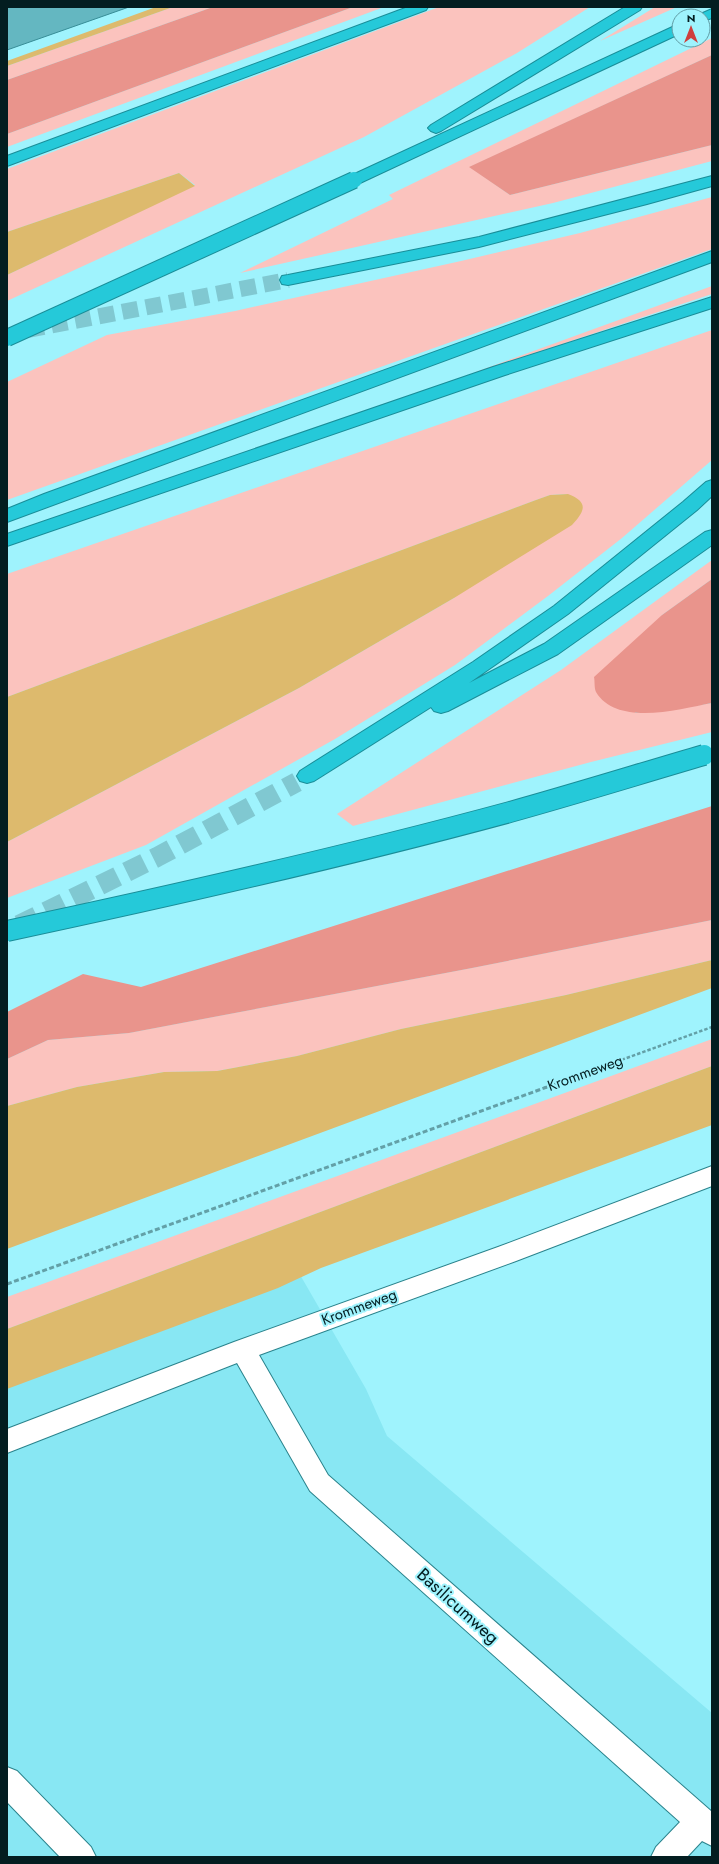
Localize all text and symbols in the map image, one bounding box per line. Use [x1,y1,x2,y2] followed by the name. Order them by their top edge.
[671,8,711,48] north arrow
[687,10,695,26] text: N
[544,1049,626,1097] street label: Krommeweg
[318,1283,400,1331] street label: Krommeweg
[411,1562,505,1650] street label: Basilicumweg

